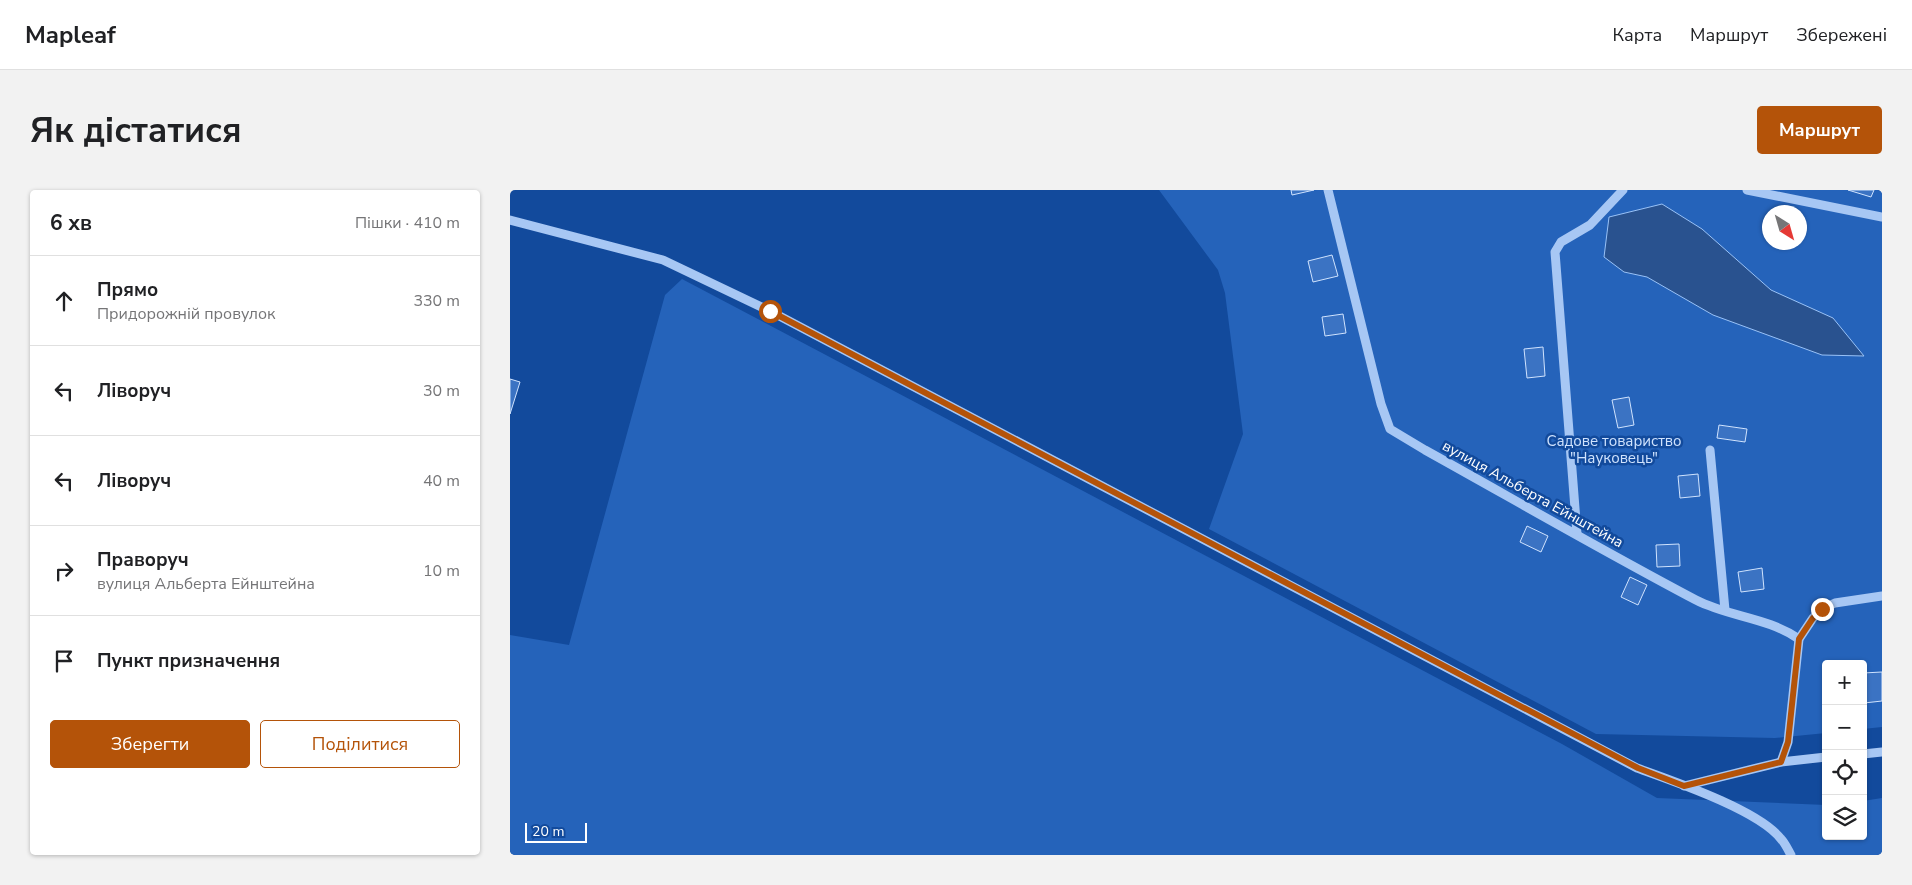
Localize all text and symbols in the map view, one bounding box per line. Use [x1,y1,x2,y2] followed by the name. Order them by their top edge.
[25,19,116,51] text: Mapleaf
[1613,23,1662,47] text: Карта
[1690,23,1768,47] text: Маршрут
[1796,23,1887,47] text: Збережені
[1757,106,1882,154] button: Маршрут
[30,107,242,154] text: Як дістатися
[1762,205,1807,250] north arrow
[50,209,92,237] text: 6 хв
[355,212,460,234] text: Пішки · 410 m
[97,277,158,303] text: Прямо
[50,287,78,315] icon: ahead
[413,290,460,312] text: 330 m
[759,300,782,323] route start
[97,303,275,325] text: Придорожній провулок
[50,377,78,405] icon: left
[97,378,171,404] text: Ліворуч
[423,380,460,402] text: 30 m
[1546,431,1682,468] park label: Садове товариство "Науковець"
[1439,436,1627,552] street label: вулиця Альберта Ейнштейна
[50,467,78,495] icon: left
[97,468,171,494] text: Ліворуч
[423,470,460,492] text: 40 m
[97,547,189,573] text: Праворуч
[50,557,78,585] icon: right
[423,560,460,582] text: 10 m
[97,573,315,595] text: вулиця Альберта Ейнштейна
[1811,598,1834,621] route end
[50,647,78,675] icon: arrive
[97,648,280,674] text: Пункт призначення
[1822,660,1867,840] map controls
[1822,660,1867,705] button: +
[1822,705,1867,750] button: −
[50,720,250,768] button: Зберегти
[260,720,460,768] button: Поділитися
[1822,750,1867,795] button: locate
[1822,795,1867,840] button: layers
[525,820,588,843] scale bar
[532,822,564,841] text: 20 m

